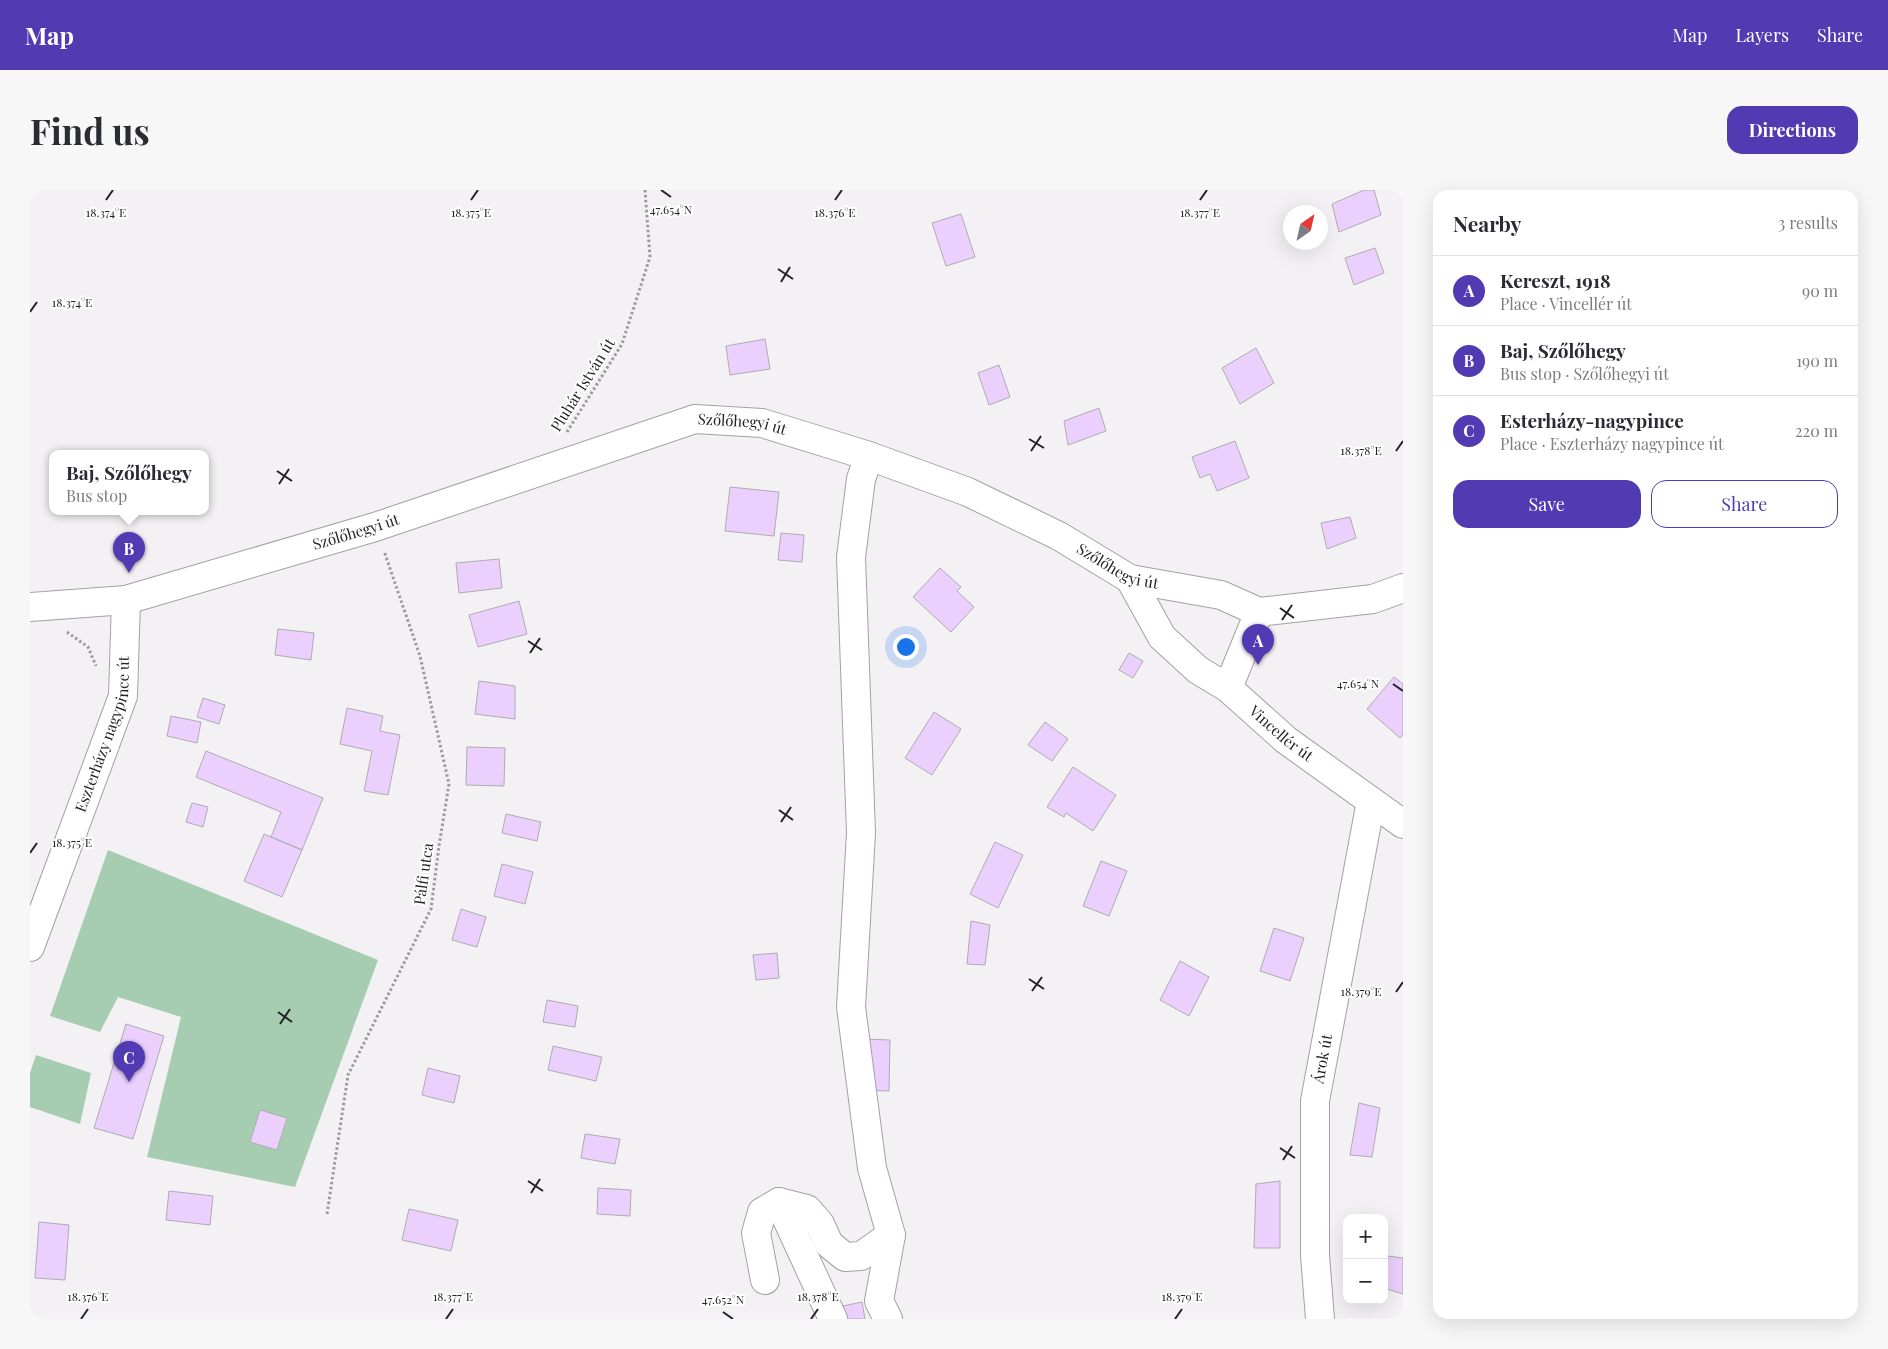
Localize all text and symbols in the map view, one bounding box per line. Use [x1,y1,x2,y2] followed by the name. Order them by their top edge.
[25,19,74,51] text: Map
[1672,23,1707,47] text: Map
[1735,23,1789,47] text: Layers
[1817,23,1863,47] text: Share
[1727,106,1858,154] button: Directions
[30,107,150,154] text: Find us
[650,201,693,217] text: 47.654°N
[86,204,126,220] text: 18.374°E
[451,204,491,220] text: 18.375°E
[814,204,856,220] text: 18.376°E
[1180,204,1220,220] text: 18.377°E
[1283,205,1328,250] north arrow
[1453,209,1522,237] text: Nearby
[1778,212,1838,233] text: 3 results
[1500,267,1611,293] text: Kereszt, 1918
[1464,280,1474,301] text: A
[1802,280,1838,301] text: 90 m
[1500,293,1632,314] text: Place · Vincellér út
[52,294,92,310] text: 18.374°E
[545,333,619,435] street label: Pluhár István út
[1500,337,1626,363] text: Baj, Szőlőhegy
[1464,350,1474,371] text: B
[1796,350,1838,371] text: 190 m
[1500,363,1669,384] text: Bus stop · Szőlőhegyi út
[1500,407,1684,433] text: Esterházy-nagypince
[697,408,790,439] street label: Szőlőhegyi út
[1463,420,1475,441] text: C
[1795,420,1838,441] text: 220 m
[1500,433,1724,454] text: Place · Eszterházy nagypince út
[1340,442,1382,458] text: 18.378°E
[49,450,209,515] popup
[66,459,192,485] text: Baj, Szőlőhegy
[1453,480,1641,528] button: Save
[1651,480,1838,528] button: Share
[66,485,127,506] text: Bus stop
[310,508,402,554] street label: Szőlőhegyi út
[113,532,145,573] pin: B
[1073,538,1161,593] street label: Szőlőhegyi út
[1242,624,1274,665] pin: A
[893,634,919,660] your location
[70,655,133,815] street label: Eszterházy nagypince út
[1337,675,1380,691] text: 47.654°N
[1244,700,1318,766] street label: Vincellér út
[52,834,92,850] text: 18.375°E
[409,841,437,906] street label: Pálfi utca
[1340,983,1382,999] text: 18.379°E
[1307,1032,1336,1086] street label: Árok út
[113,1041,145,1082] pin: C
[1343,1214,1388,1304] map controls
[1343,1214,1388,1259] button: +
[1343,1259,1388,1304] button: −
[67,1288,109,1304] text: 18.376°E
[433,1288,473,1304] text: 18.377°E
[797,1288,839,1304] text: 18.378°E
[1161,1288,1203,1304] text: 18.379°E
[702,1291,745,1307] text: 47.652°N

